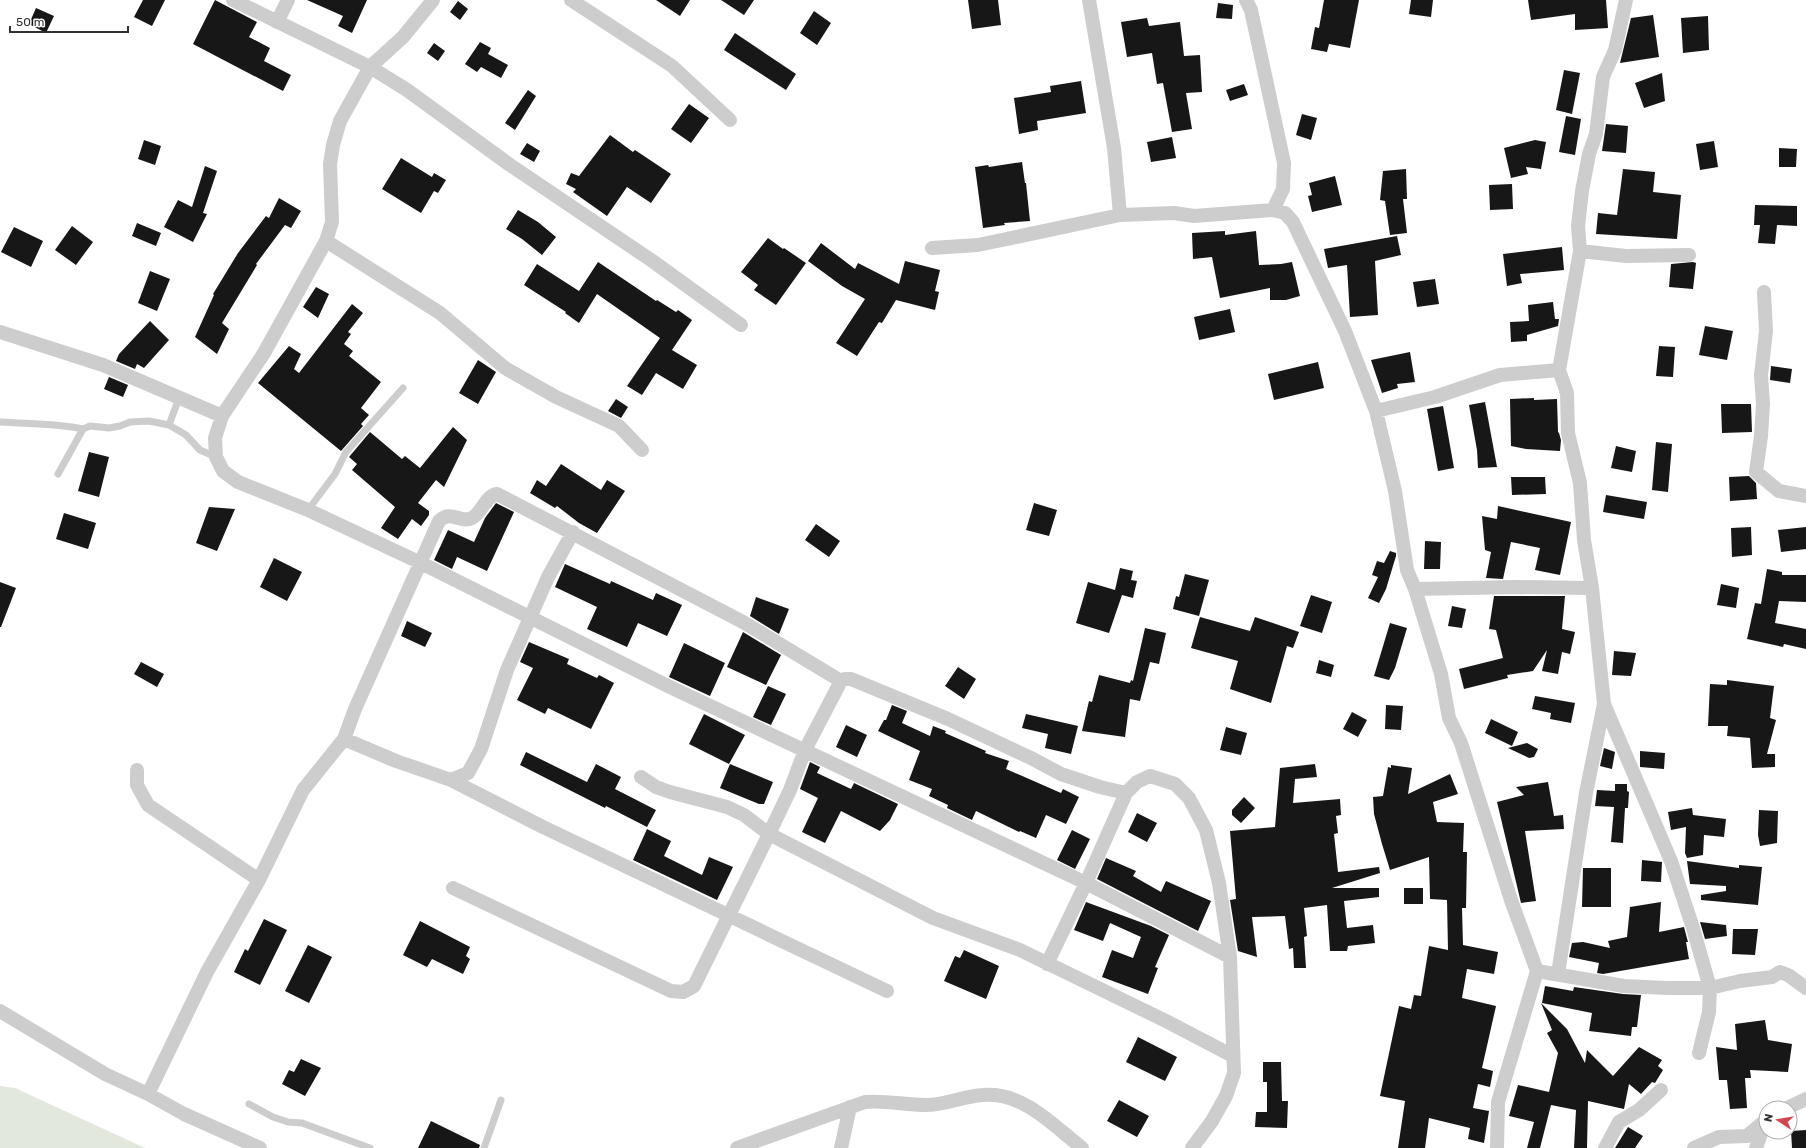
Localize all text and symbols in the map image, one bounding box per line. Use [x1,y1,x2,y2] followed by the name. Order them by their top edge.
[10,8,128,34] scale bar
[16,15,44,29] text: 50 m
[1758,1100,1798,1140] north arrow
[1762,1113,1776,1123] text: N

